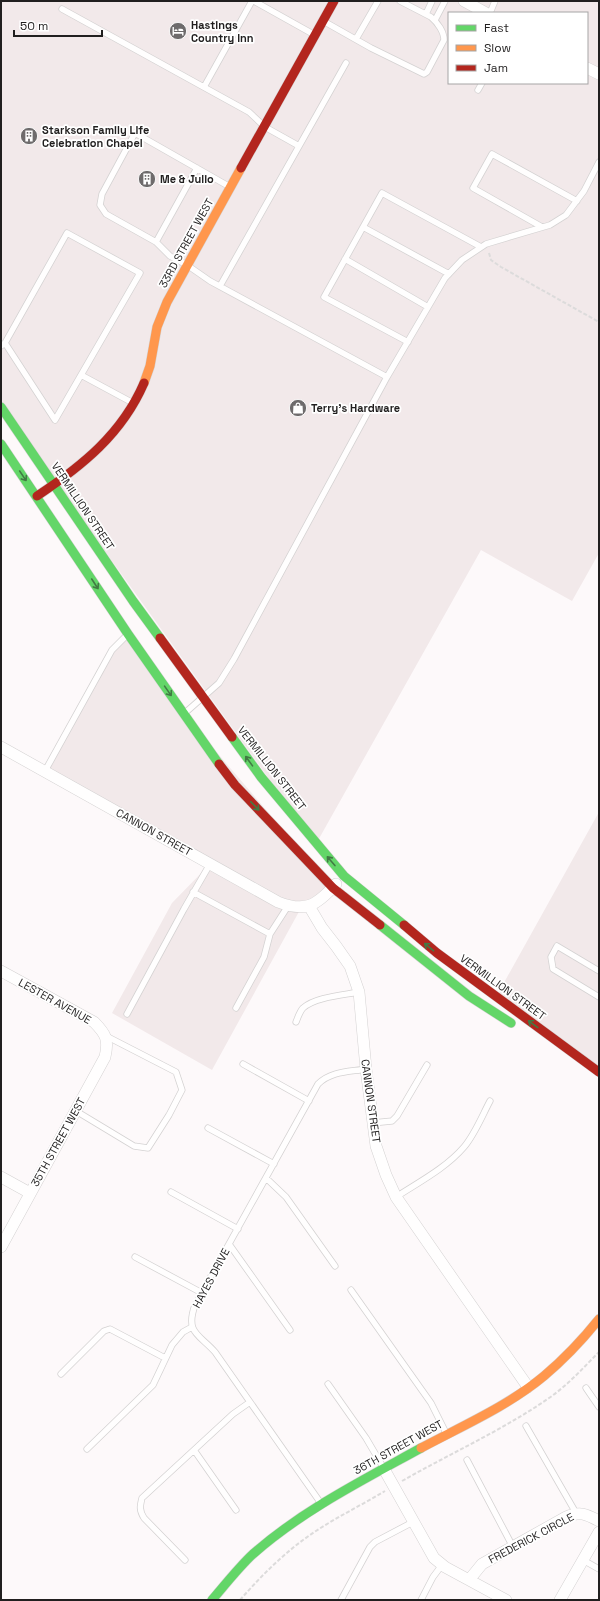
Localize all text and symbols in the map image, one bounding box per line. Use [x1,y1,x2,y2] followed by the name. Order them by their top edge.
[14,12,102,38] scale bar
[448,12,588,84] legend
[20,18,48,34] text: 50 m
[191,18,254,45] place label: Hastings Country Inn
[484,20,509,36] text: Fast
[168,21,188,41] hotel icon: Hastings Country Inn
[484,40,511,56] text: Slow
[484,60,508,76] text: Jam
[42,123,149,150] place label: Starkson Family Life Celebration Chapel
[19,126,39,146] building icon: Starkson Family Life Celebration Chapel
[137,169,157,189] building icon: Me & Julio
[160,172,214,186] place label: Me & Julio
[156,195,217,290] street label: 33RD STREET WEST
[288,398,308,418] shop icon: Terry's Hardware
[311,401,400,415] place label: Terry's Hardware
[48,459,118,553] street label: VERMILLION STREET
[19,470,27,481] one-way arrow
[91,578,99,589] one-way arrow
[164,686,172,697] one-way arrow
[235,723,310,813] street label: VERMILLION STREET
[245,755,253,766] one-way arrow
[250,801,260,811] one-way arrow
[114,805,195,859] street label: CANNON STREET
[327,856,336,867] one-way arrow
[423,943,434,952] one-way arrow
[457,951,549,1023] street label: VERMILLION STREET
[16,975,94,1027] street label: LESTER AVENUE
[528,1020,539,1028] one-way arrow
[358,1058,384,1144] street label: CANNON STREET
[28,1095,89,1189] street label: 35TH STREET WEST
[189,1246,233,1310] street label: HAYES DRIVE
[351,1416,445,1477] street label: 36TH STREET WEST
[486,1510,576,1566] street label: FREDERICK CIRCLE

